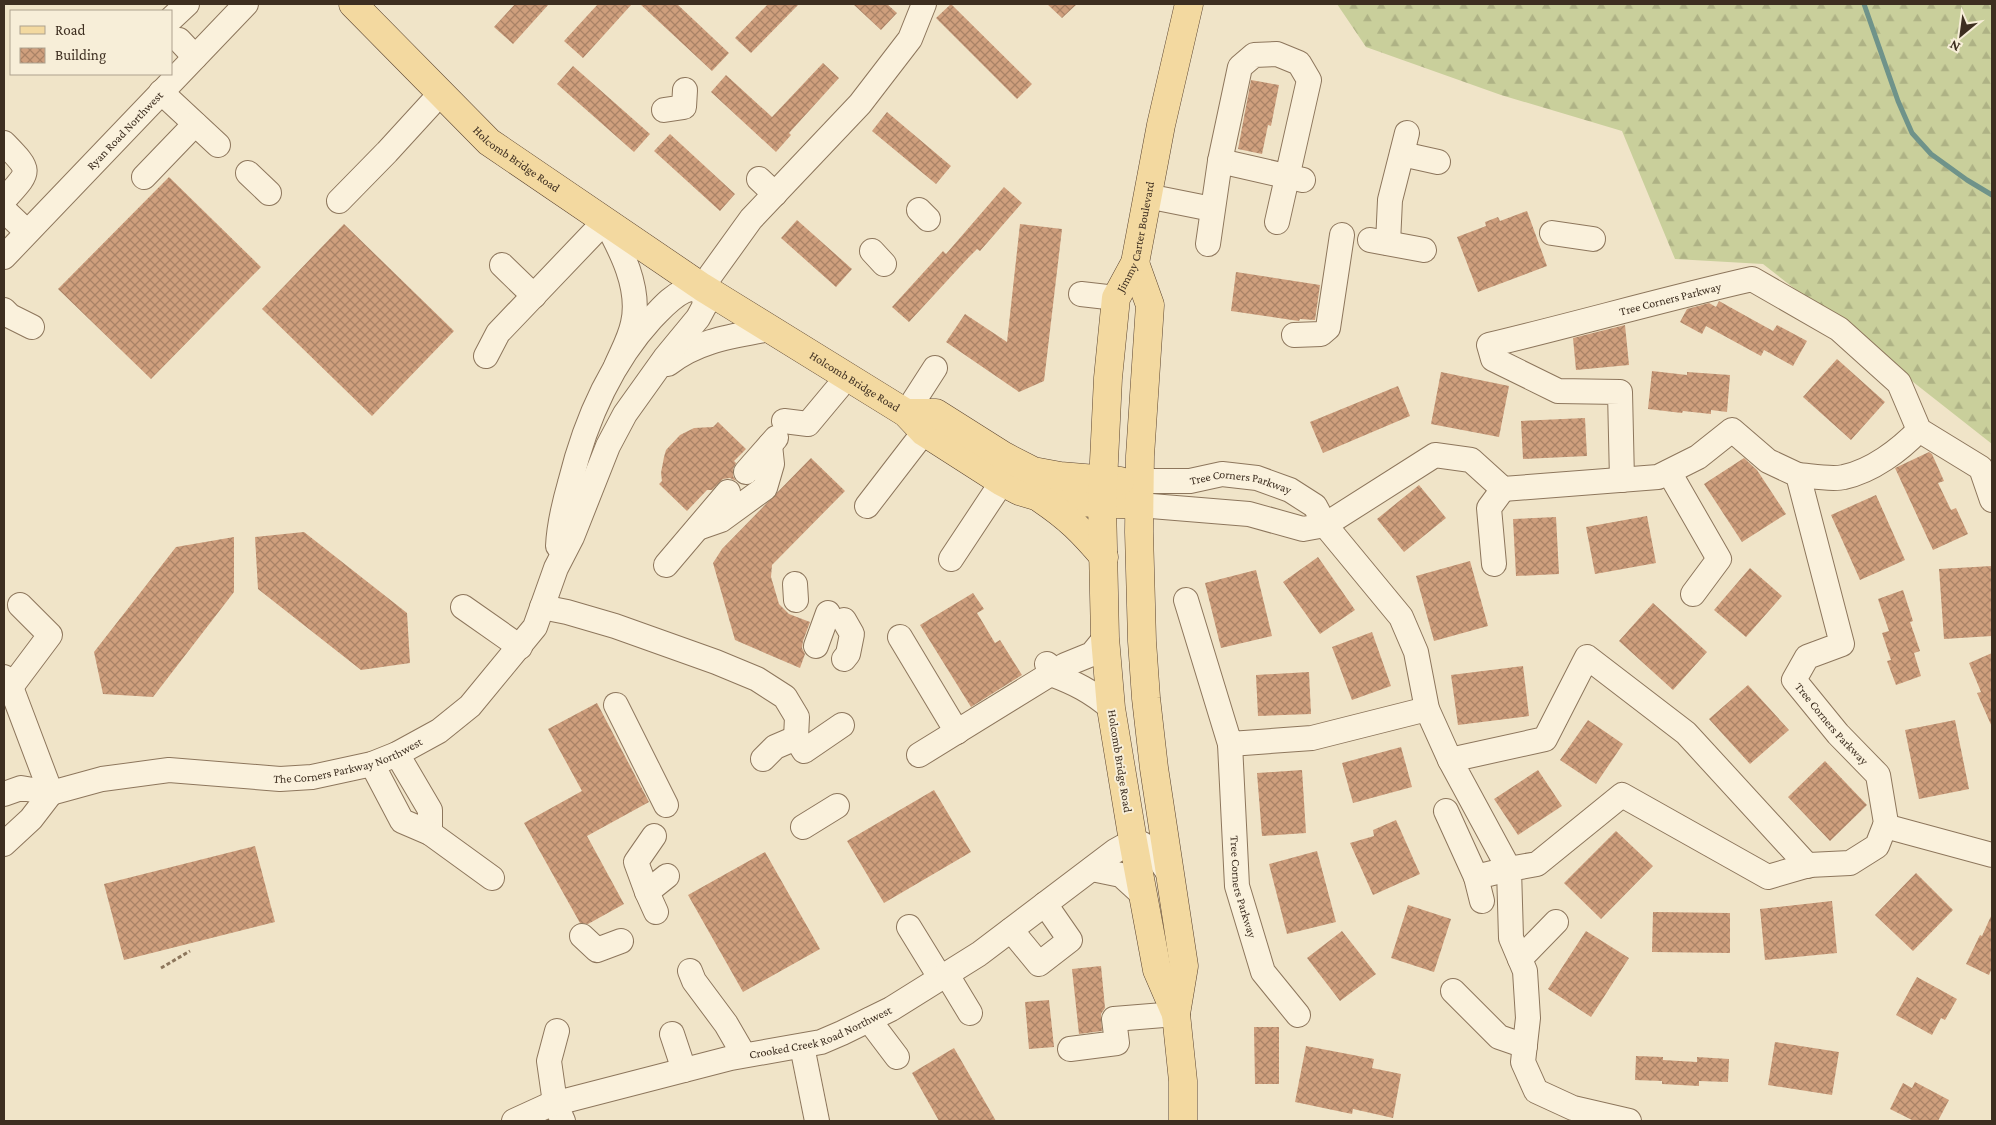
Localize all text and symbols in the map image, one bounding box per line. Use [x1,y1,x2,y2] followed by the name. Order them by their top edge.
[10,10,172,75] legend
[1936,10,1986,60] north arrow
[55,22,86,38] text: Road
[1946,37,1963,56] text: N
[55,47,106,64] text: Building
[84,87,167,173] street label: Ryan Road Northwest
[470,123,563,196] street label: Holcomb Bridge Road
[1113,180,1157,295] street label: Jimmy Carter Boulevard
[1618,279,1723,319] street label: Tree Corners Parkway
[807,348,903,415] street label: Holcomb Bridge Road
[1188,467,1294,497] street label: Tree Corners Parkway
[1792,680,1871,768] street label: Tree Corners Parkway
[1105,709,1135,814] street label: Holcomb Bridge Road
[273,734,426,786] street label: The Corners Parkway Northwest
[1228,835,1259,940] street label: Tree Corners Parkway
[748,1002,895,1062] street label: Crooked Creek Road Northwest

